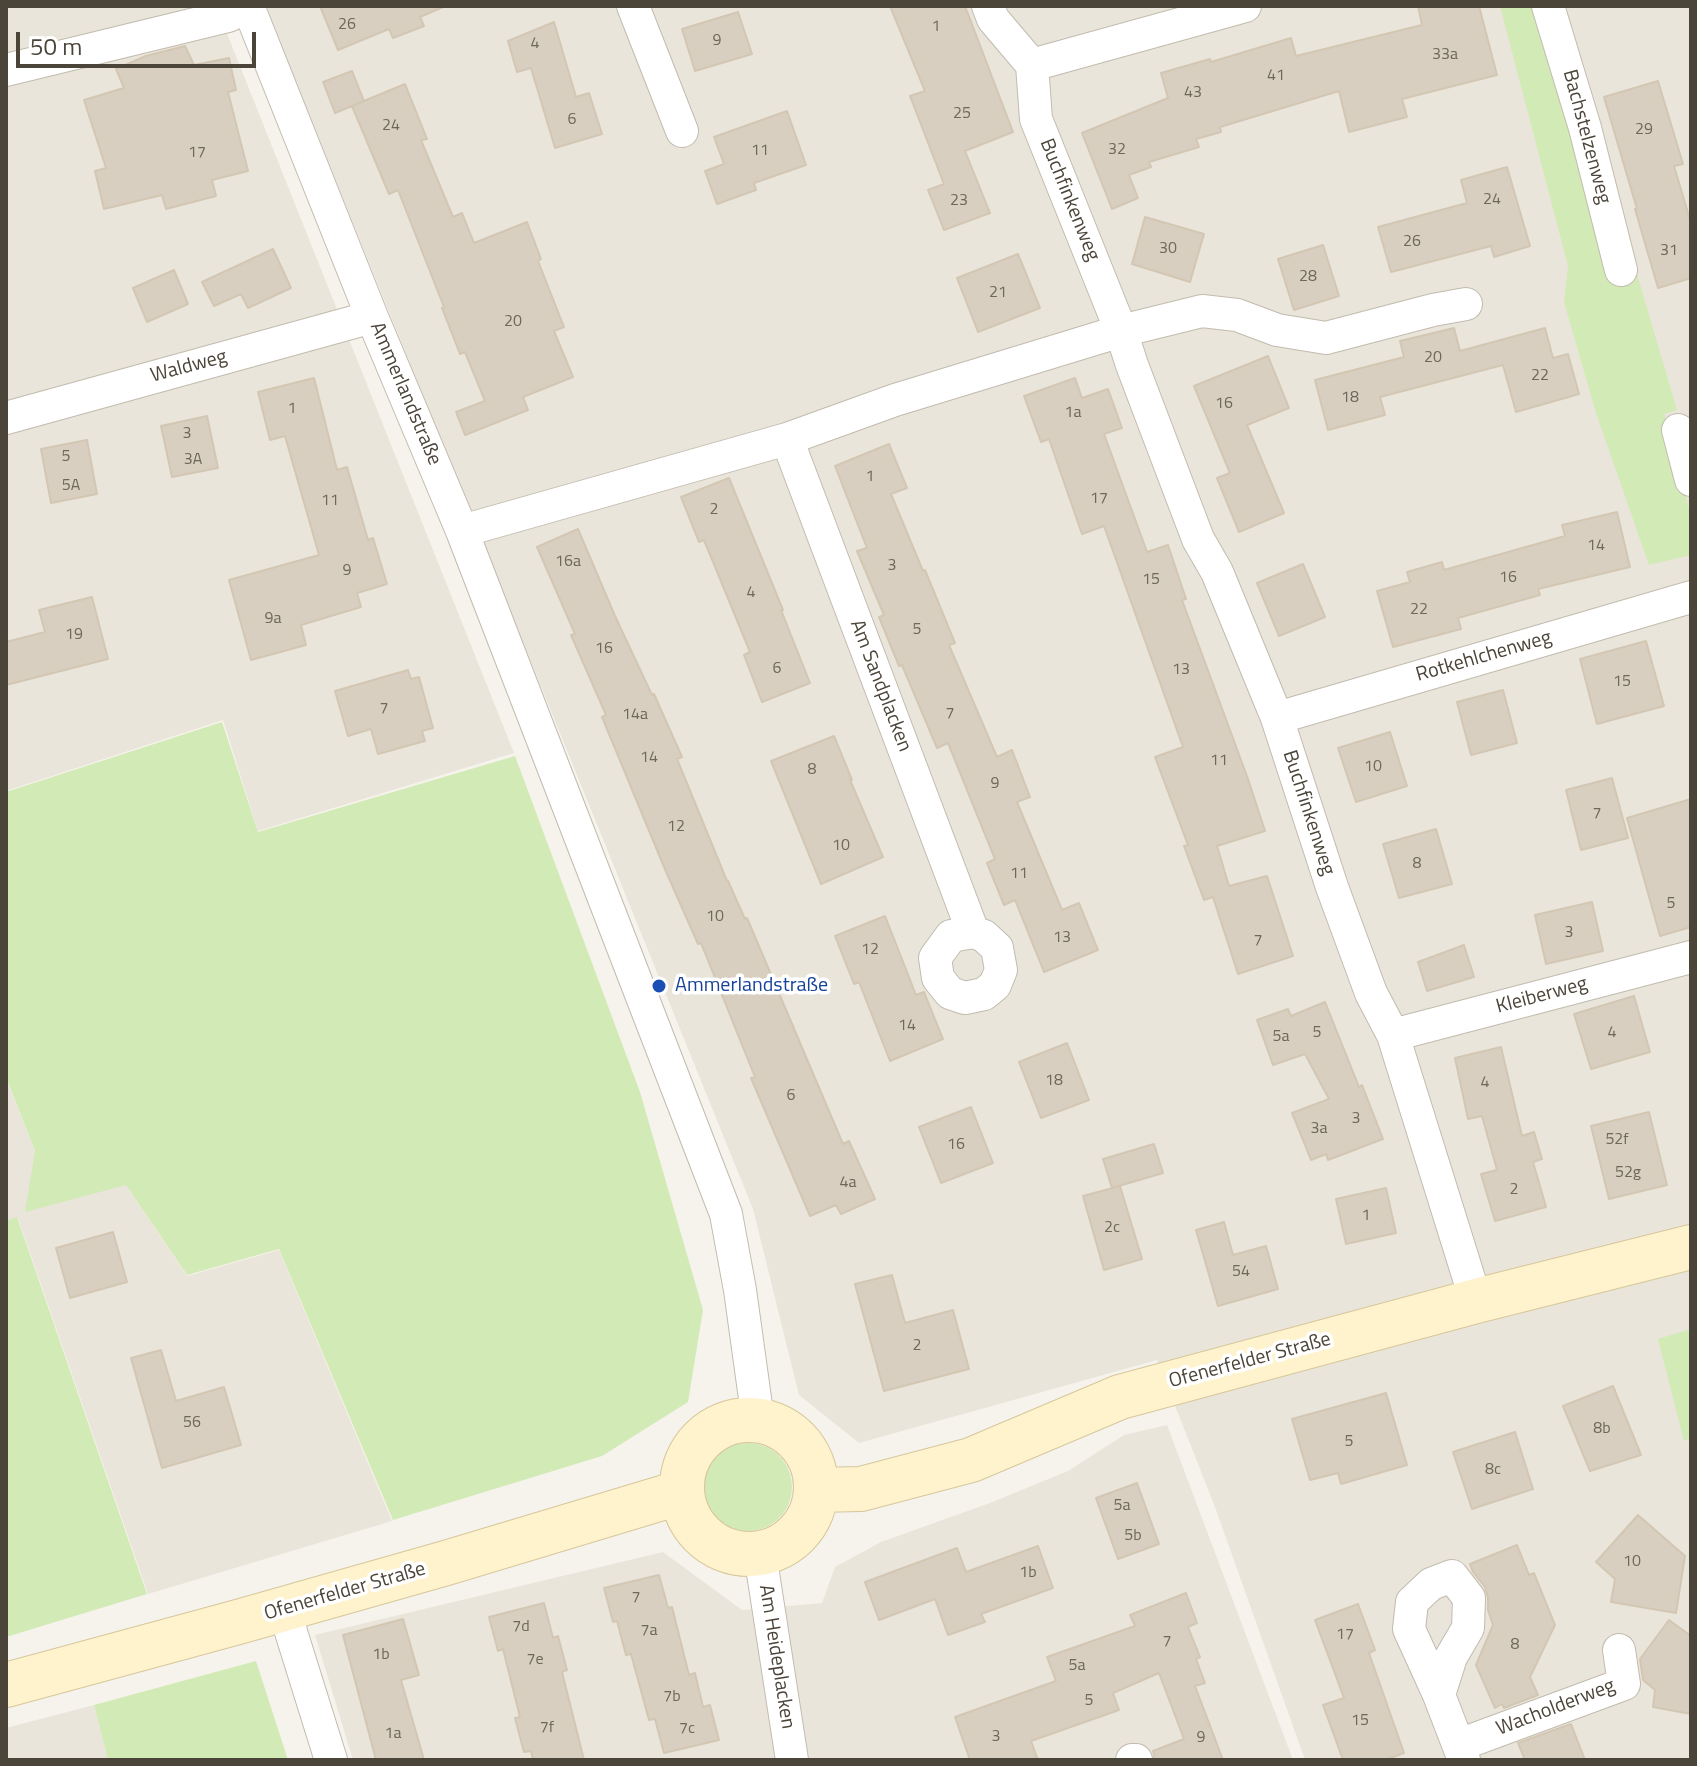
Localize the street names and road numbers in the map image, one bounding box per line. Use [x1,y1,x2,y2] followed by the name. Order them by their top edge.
[1557,67,1615,207] street label: Bachstelzenweg
[1034,135,1104,265] street label: Buchfinkenweg
[364,319,446,469] street label: Ammerlandstraße
[148,345,230,389] street label: Waldweg
[844,617,916,755] street label: Am Sandplacken
[1413,626,1555,688] street label: Rotkehlchenweg
[1277,748,1339,878] street label: Buchfinkenweg
[1494,972,1590,1020] street label: Kleiberweg
[1166,1328,1334,1394] street label: Ofenerfelder Straße
[261,1557,429,1627] street label: Ofenerfelder Straße
[753,1583,799,1731] street label: Am Heideplacken
[1493,1674,1619,1742] street label: Wacholderweg

